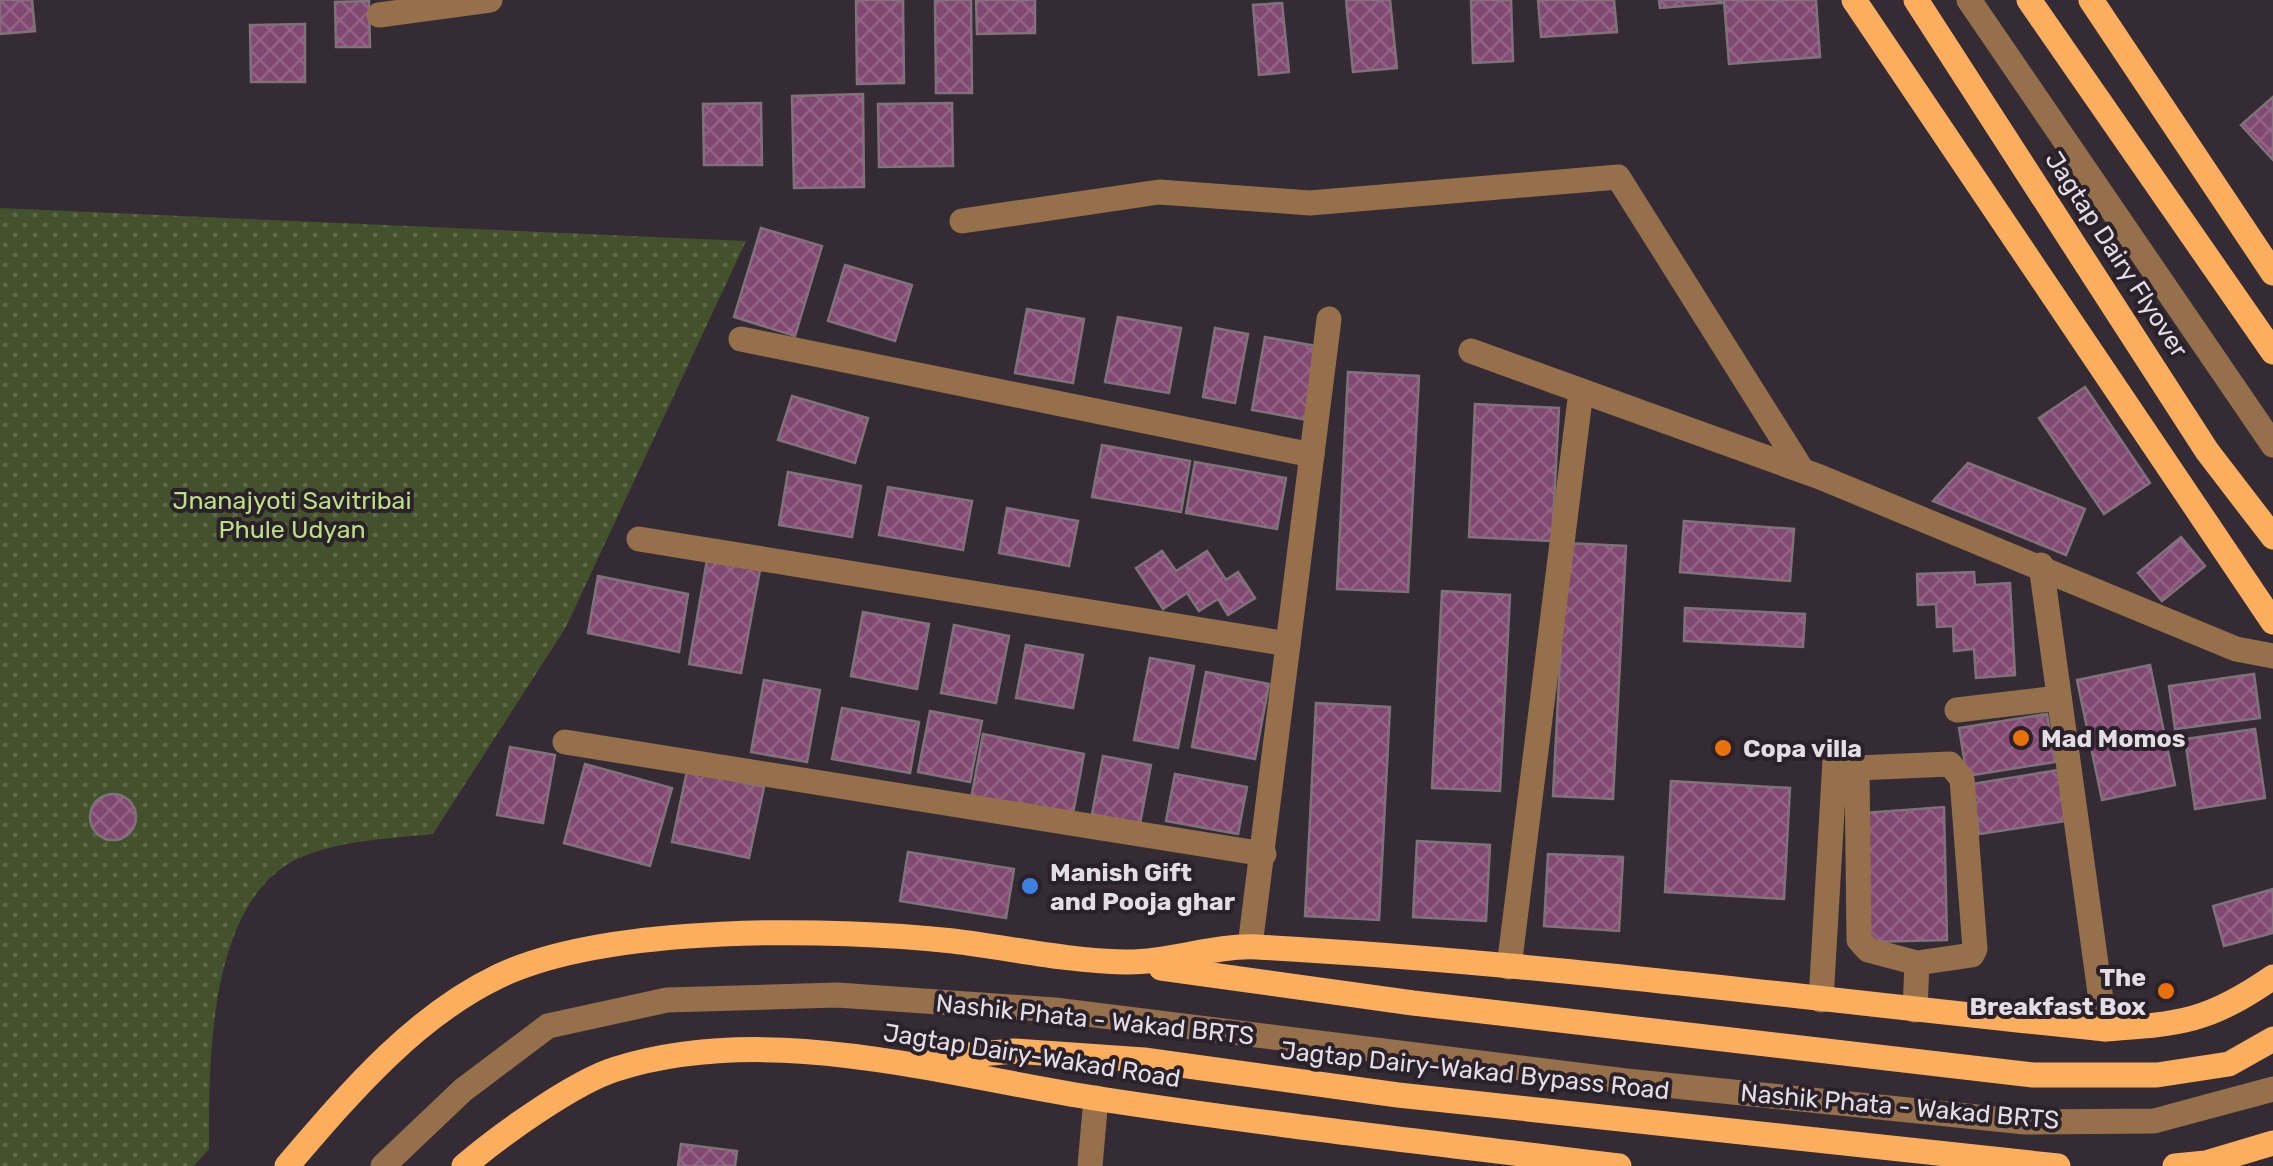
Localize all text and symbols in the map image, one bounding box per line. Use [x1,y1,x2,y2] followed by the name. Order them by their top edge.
[2039,146,2194,363] street label: Jagtap Dairy Flyover
[173,486,411,544] park label: Jnanajyoti Savitribai Phule Udyan
[2041,724,2186,753] place label: Mad Momos
[2010,727,2032,749] marker: Mad Momos
[1743,734,1862,763] place label: Copa villa
[1712,737,1734,759] marker: Copa villa
[1050,858,1236,916] place label: Manish Gift and Pooja ghar
[1019,875,1041,897] marker: Manish Gift and Pooja ghar
[1969,963,2146,1021] place label: The Breakfast Box
[2155,980,2177,1002] marker: The Breakfast Box
[934,988,1256,1051] street label: Nashik Phata - Wakad BRTS
[881,1018,1183,1093] street label: Jagtap Dairy-Wakad Road
[1279,1036,1671,1105] street label: Jagtap Dairy-Wakad Bypass Road
[1739,1078,2061,1135] street label: Nashik Phata - Wakad BRTS

